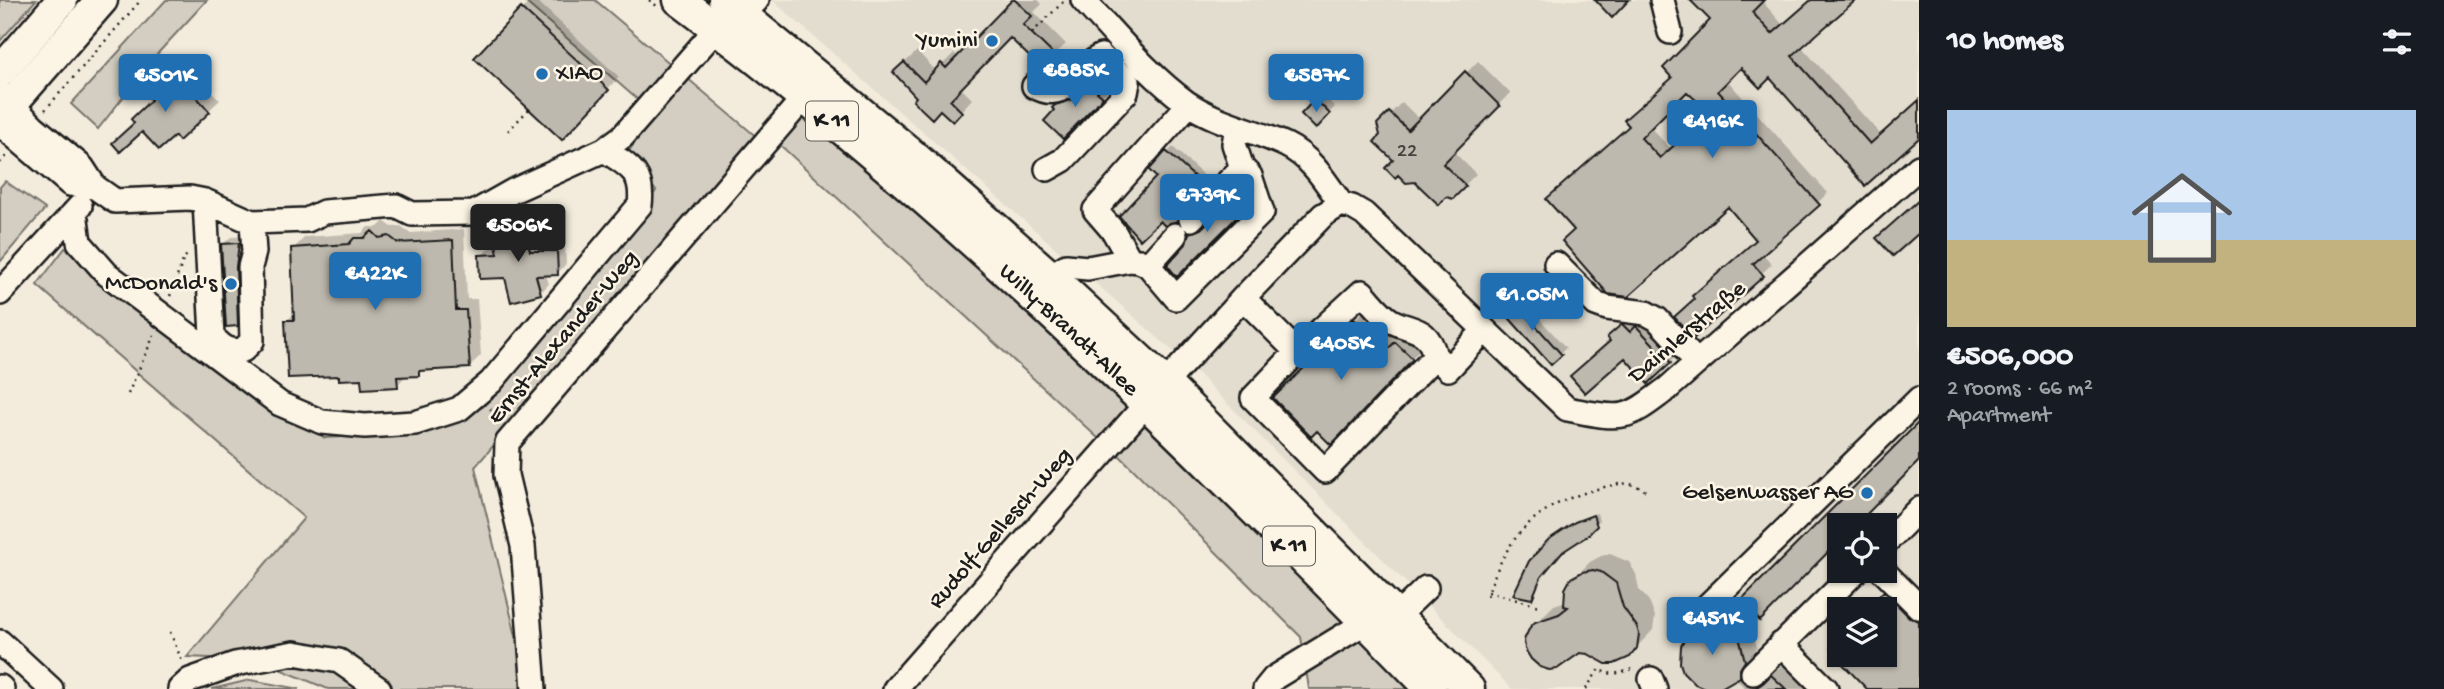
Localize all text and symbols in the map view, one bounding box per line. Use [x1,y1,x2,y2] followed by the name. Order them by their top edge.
[2378,23,2416,61] icon: filters
[1947,25,2063,60] text: 10 homes
[915,27,978,56] place label: Yumini
[984,33,1000,49] marker: Yumini
[1026,50,1124,109] pin: €885K
[116,54,214,114] pin: €501K
[1267,54,1365,114] pin: €587K
[1043,58,1107,85] text: €885K
[555,60,603,89] place label: XIAO
[135,63,195,90] text: €501K
[1284,63,1348,90] text: €587K
[534,66,550,82] marker: XIAO
[1663,100,1761,160] pin: €416K
[806,102,858,140] road number: K 11
[1683,109,1741,136] text: €416K
[1397,140,1417,165] house number: 22
[2119,155,2245,281] icon: home
[1158,174,1256,234] pin: €739K
[1176,183,1238,210] text: €739K
[469,204,567,264] pin: €506K
[486,213,550,240] text: €506K
[482,245,646,431] street label: Ernst-Alexander-Weg
[326,252,424,312] pin: €422K
[992,258,1145,404] street label: Willy-Brandt-Allee
[345,261,405,288] text: €422K
[105,270,218,299] place label: McDonald's
[1475,274,1589,333] pin: €1.05M
[1622,275,1753,392] street label: Daimlerstraße
[223,276,239,292] marker: McDonald's
[1496,282,1568,309] text: €1.05M
[1292,322,1390,382] pin: €405K
[1310,331,1372,358] text: €405K
[1947,341,2073,376] text: €506,000
[1947,376,2093,403] text: 2 rooms · 66 m²
[1947,403,2051,430] text: Apartment
[923,442,1079,616] street label: Rudolf-Gellesch-Weg
[1682,479,1854,508] place label: Gelsenwasser AG
[1859,485,1875,501] marker: Gelsenwasser AG
[1827,513,1897,667] map controls
[1827,513,1897,583] button: locate
[1263,526,1315,566] road number: K 11
[1827,597,1897,667] button: layers
[1663,598,1761,657] pin: €451K
[1683,606,1741,633] text: €451K

